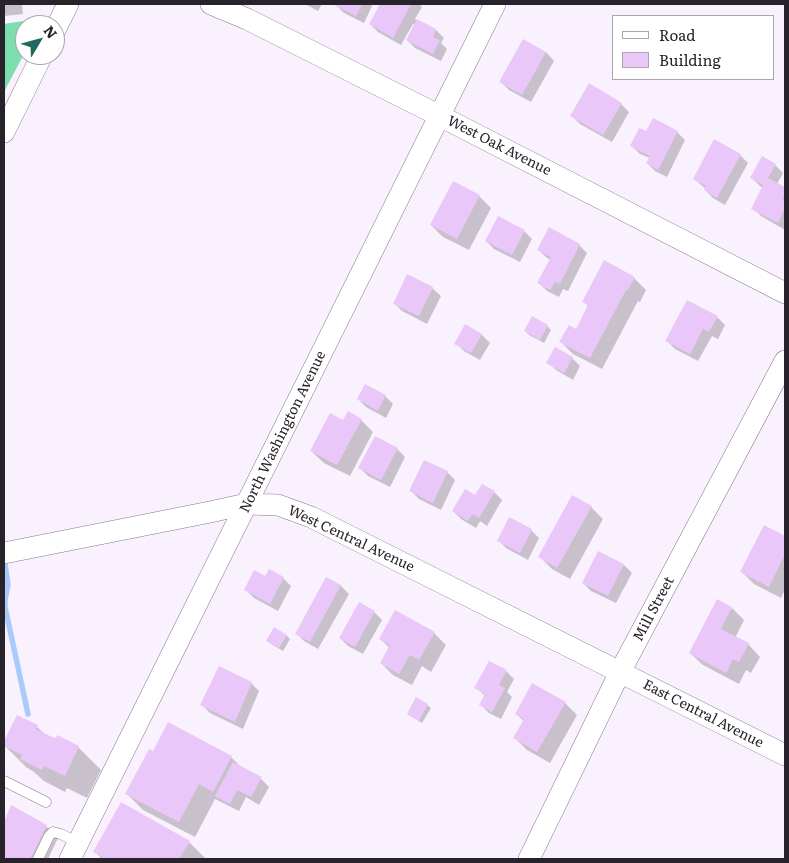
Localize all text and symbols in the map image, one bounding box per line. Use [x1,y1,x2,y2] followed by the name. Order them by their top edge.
[15,15,65,65] north arrow
[612,15,774,80] legend
[40,21,63,42] text: N
[659,23,695,46] text: Road
[659,48,721,71] text: Building
[444,113,554,179] street label: West Oak Avenue
[236,348,330,516] street label: North Washington Avenue
[285,502,417,576] street label: West Central Avenue
[630,574,678,644] street label: Mill Street
[640,676,766,752] street label: East Central Avenue

